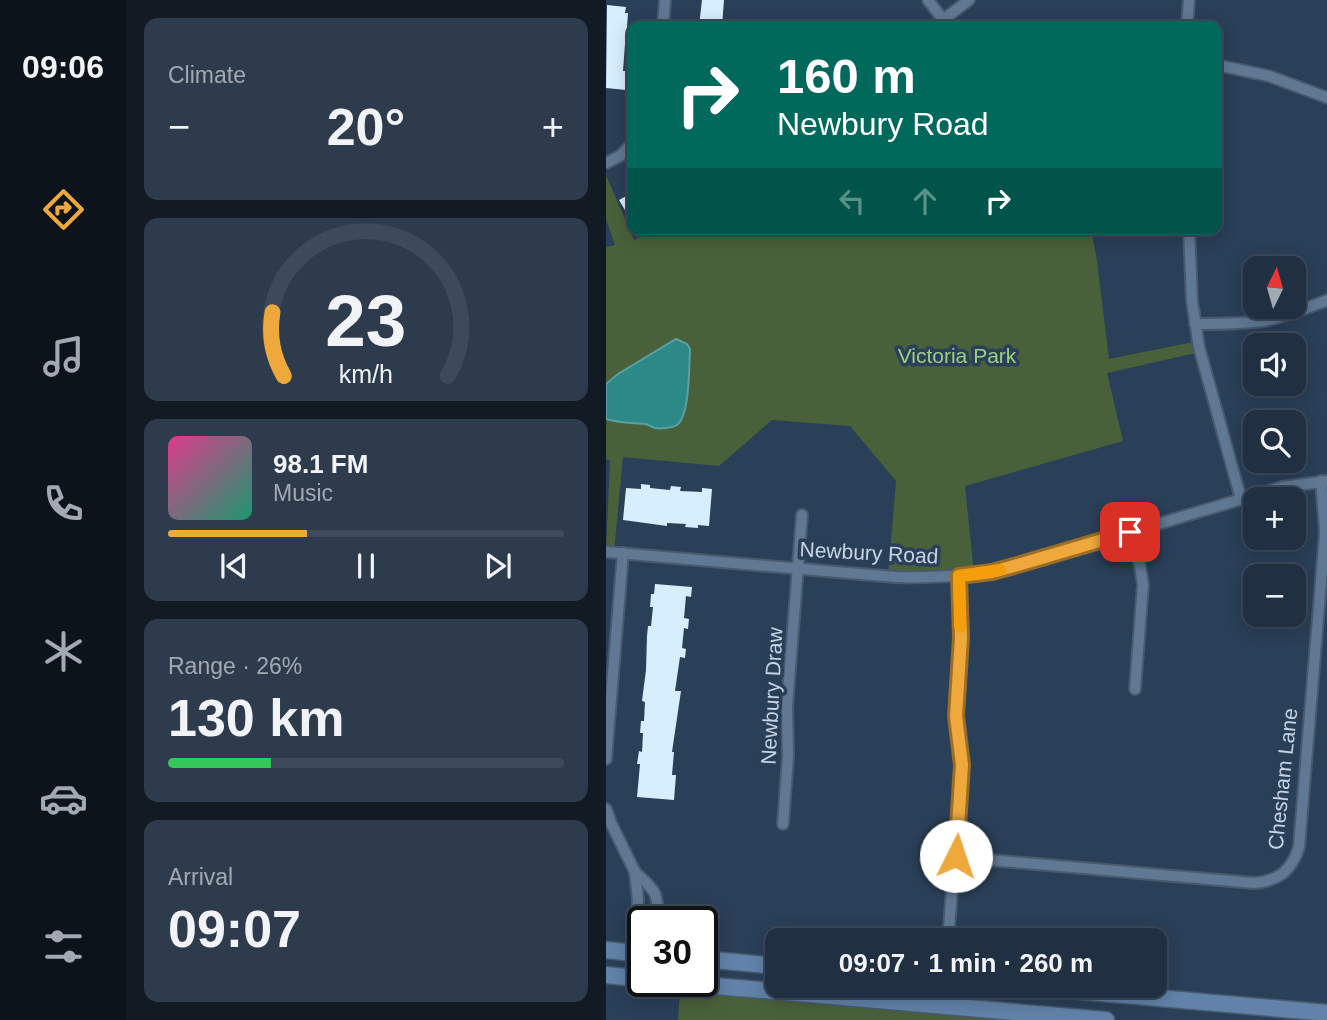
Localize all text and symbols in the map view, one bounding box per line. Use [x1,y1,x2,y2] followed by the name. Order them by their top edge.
[22,49,104,85] text: 09:06
[662,49,753,140] icon: right
[777,49,916,103] text: 160 m
[168,62,246,88] text: Climate
[327,98,405,156] text: 20°
[168,106,190,148] text: −
[542,106,564,148] text: +
[777,106,989,142] text: Newbury Road
[833,182,871,220] icon: left
[906,182,944,220] icon: ahead
[979,182,1017,220] icon: right
[39,185,88,234] icon: directions
[1243,256,1306,318] north arrow
[1243,256,1306,627] map controls
[326,280,406,361] text: 23
[39,332,88,381] icon: music
[1243,333,1306,396] button: sound
[898,344,1017,367] park label: Victoria Park
[339,359,393,387] text: km/h
[1243,410,1306,473] button: search
[273,449,368,479] text: 98.1 FM
[39,479,88,528] icon: phone
[273,480,333,506] text: Music
[1243,487,1306,550] button: +
[1100,502,1160,562] pin
[1111,513,1149,551] icon: arrive
[799,537,939,568] street label: Newbury Road
[215,547,253,585] icon: previous
[347,547,385,585] icon: pause
[479,547,517,585] icon: next
[1243,564,1306,627] button: −
[756,626,787,765] street label: Newbury Draw
[39,627,88,676] icon: climate
[168,653,302,679] text: Range · 26%
[168,689,344,747] text: 130 km
[1264,707,1301,851] street label: Chesham Lane
[39,774,88,823] icon: car
[919,819,993,893] position arrow
[168,864,233,890] text: Arrival
[168,900,301,958] text: 09:07
[627,906,718,997] speed limit sign: 30
[39,922,88,971] icon: filters
[839,948,1093,978] text: 09:07 · 1 min · 260 m

